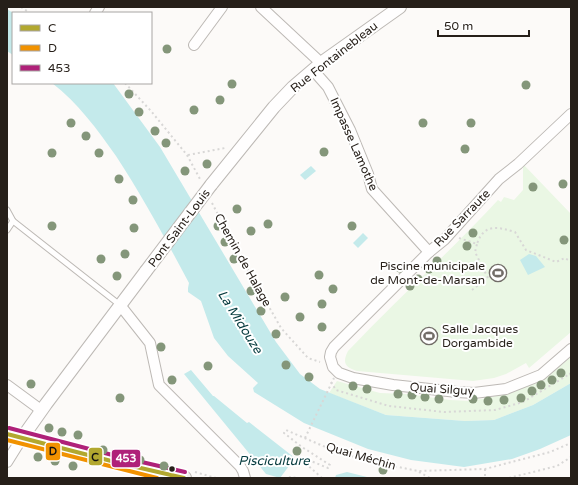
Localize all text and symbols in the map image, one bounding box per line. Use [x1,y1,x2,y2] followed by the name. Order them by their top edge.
[12,12,152,84] legend
[438,12,529,38] scale bar
[288,19,380,95] street label: Rue Fontainebleau
[444,19,473,33] text: 50 m
[48,21,56,35] text: C
[48,41,57,55] text: D
[48,61,71,75] text: 453
[327,95,381,193] street label: Impasse Lamothe
[145,186,213,270] street label: Pont Saint-Louis
[431,186,493,250] street label: Rue Sarraute
[212,211,274,309] street label: Chemin de Halage
[370,259,485,287] place label: Piscine municipale de Mont-de-Marsan
[488,263,508,283] sports icon: Piscine municipale de Mont-de-Marsan
[214,287,266,357] water label: La Midouze
[442,322,518,350] place label: Salle Jacques Dorgambide
[419,326,439,346] sports icon: Salle Jacques Dorgambide
[409,380,475,398] street label: Quai Silguy
[324,439,398,473] street label: Quai Méchin
[45,442,61,461] line badge: D
[49,445,57,458] text: D
[88,447,103,466] line badge: C
[111,449,141,468] line badge: 453
[91,451,99,464] text: C
[116,452,136,465] text: 453
[238,453,310,469] water label: Pisciculture
[167,464,177,474] unlabelled marker

